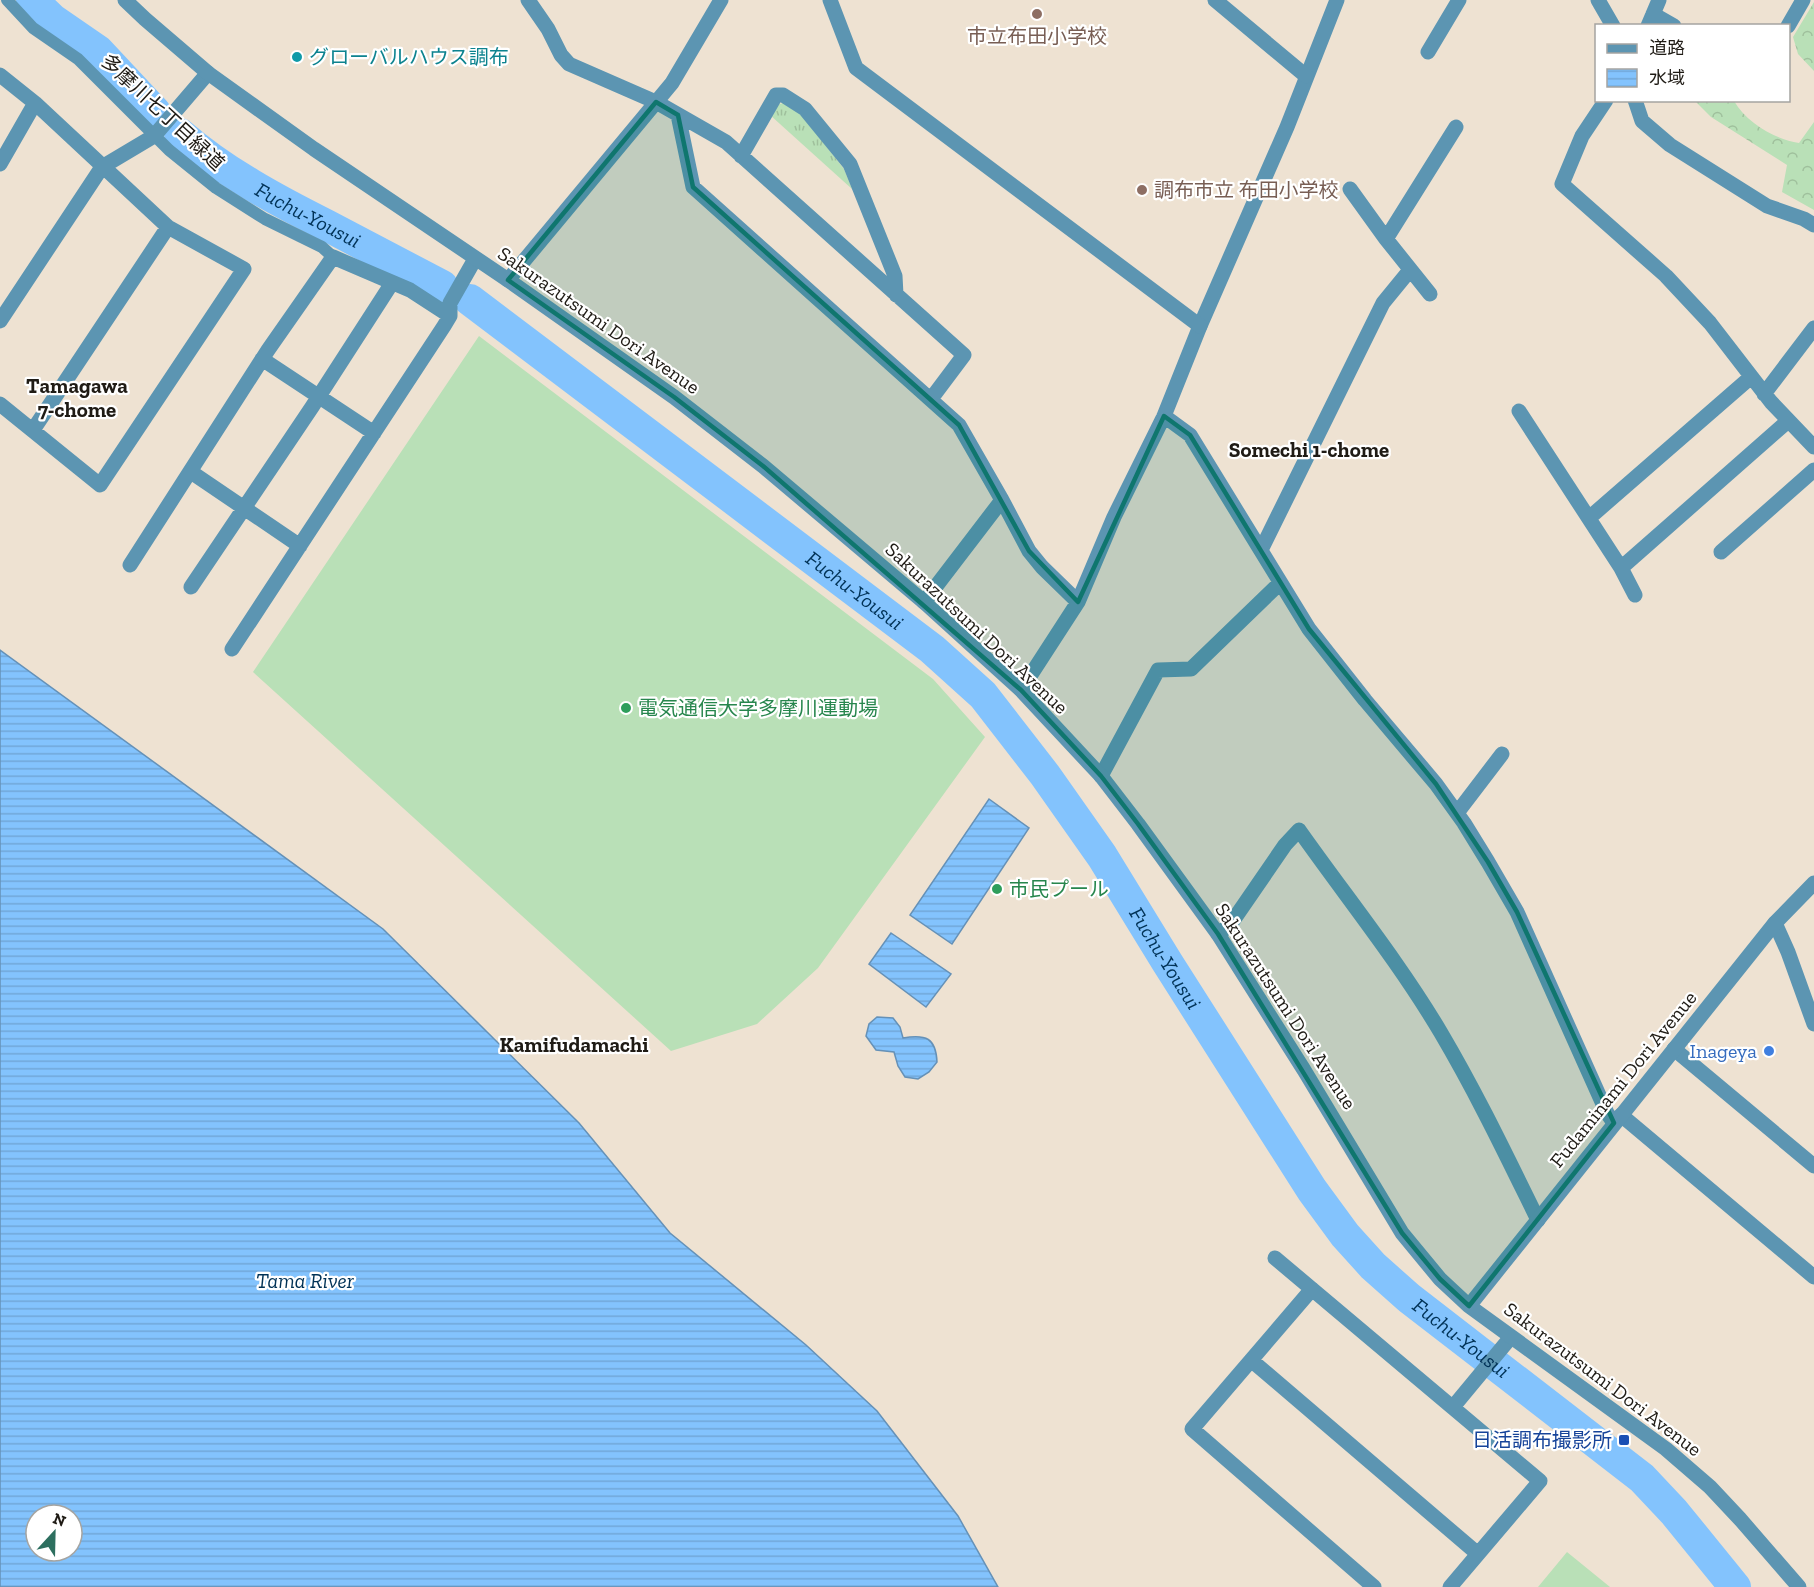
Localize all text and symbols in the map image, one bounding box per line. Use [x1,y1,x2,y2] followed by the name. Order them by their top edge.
[1030,7,1044,21] marker: 市立布田小学校
[967,24,1107,48] place label: 市立布田小学校
[1595,24,1790,102] legend
[1649,37,1685,59] text: 道路
[309,45,509,69] place label: グローバルハウス調布
[96,49,230,175] street label: 多摩川七丁目緑道
[290,50,304,64] marker: グローバルハウス調布
[1649,67,1685,89] text: 水域
[251,177,365,253] water label: Fuchu-Yousui
[1154,178,1339,202] place label: 調布市立 布田小学校
[1135,183,1149,197] marker: 調布市立 布田小学校
[493,241,705,399] street label: Sakurazutsumi Dori Avenue
[26,373,128,422] district label: Tamagawa 7-chome
[1229,437,1389,462] district label: Somechi 1-chome
[881,537,1073,719] street label: Sakurazutsumi Dori Avenue
[801,545,909,635] water label: Fuchu-Yousui
[638,696,878,720] place label: 電気通信大学多摩川運動場
[619,701,633,715] marker: 電気通信大学多摩川運動場
[1009,877,1109,901] place label: 市民プール
[990,882,1004,896] marker: 市民プール
[1210,898,1362,1114] street label: Sakurazutsumi Dori Avenue
[1124,902,1207,1014] water label: Fuchu-Yousui
[1544,986,1702,1172] street label: Fudaminami Dori Avenue
[500,1032,648,1057] district label: Kamifudamachi
[1690,1039,1757,1063] place label: Inageya
[1762,1044,1776,1058] marker: Inageya
[256,1268,355,1293] water label: Tama River
[1408,1293,1515,1383] water label: Fuchu-Yousui
[1500,1297,1706,1461] street label: Sakurazutsumi Dori Avenue
[1472,1428,1612,1452] place label: 日活調布撮影所
[1617,1433,1631,1447] marker: 日活調布撮影所
[24,1503,84,1563] north arrow
[50,1508,69,1531] text: N

